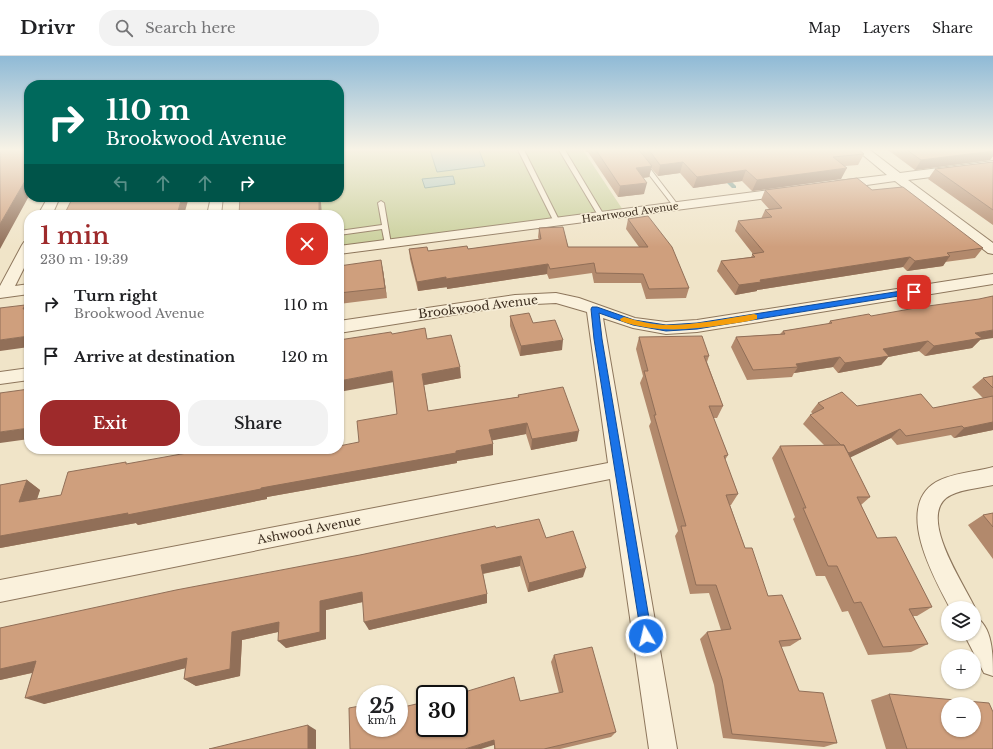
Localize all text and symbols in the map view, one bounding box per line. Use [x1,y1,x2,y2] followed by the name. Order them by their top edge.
[99,10,379,46] search box
[20,16,75,39] text: Drivr
[113,17,135,39] icon: search
[145,18,236,37] text: Search here
[808,19,841,37] text: Map
[863,19,910,37] text: Layers
[932,19,973,37] text: Share
[106,93,190,128] text: 110 m
[40,96,92,148] icon: right
[106,128,287,150] text: Brookwood Avenue
[110,172,132,194] icon: left
[152,172,174,194] icon: ahead
[194,172,216,194] icon: ahead
[236,172,258,194] icon: right
[581,199,680,226] street label: Heartwood Avenue
[40,221,109,250] text: 1 min
[286,223,328,265] button: close
[40,251,128,268] text: 230 m · 19:39
[897,275,931,309] pin
[903,281,925,303] icon: arrive
[74,286,157,305] text: Turn right
[417,292,539,321] street label: Brookwood Avenue
[40,293,62,315] icon: right
[284,295,328,314] text: 110 m
[74,305,204,322] text: Brookwood Avenue
[40,345,62,367] icon: arrive
[74,347,235,366] text: Arrive at destination
[281,347,328,366] text: 120 m
[40,400,180,446] button: Exit
[188,400,328,446] button: Share
[255,512,362,547] street label: Ashwood Avenue
[941,601,981,737] map controls
[941,601,981,641] button: layers
[625,615,667,657] position arrow
[941,649,981,689] button: +
[416,685,468,737] speed limit sign: 30
[370,694,394,718] text: 25
[941,697,981,737] button: −
[368,714,396,727] text: km/h

